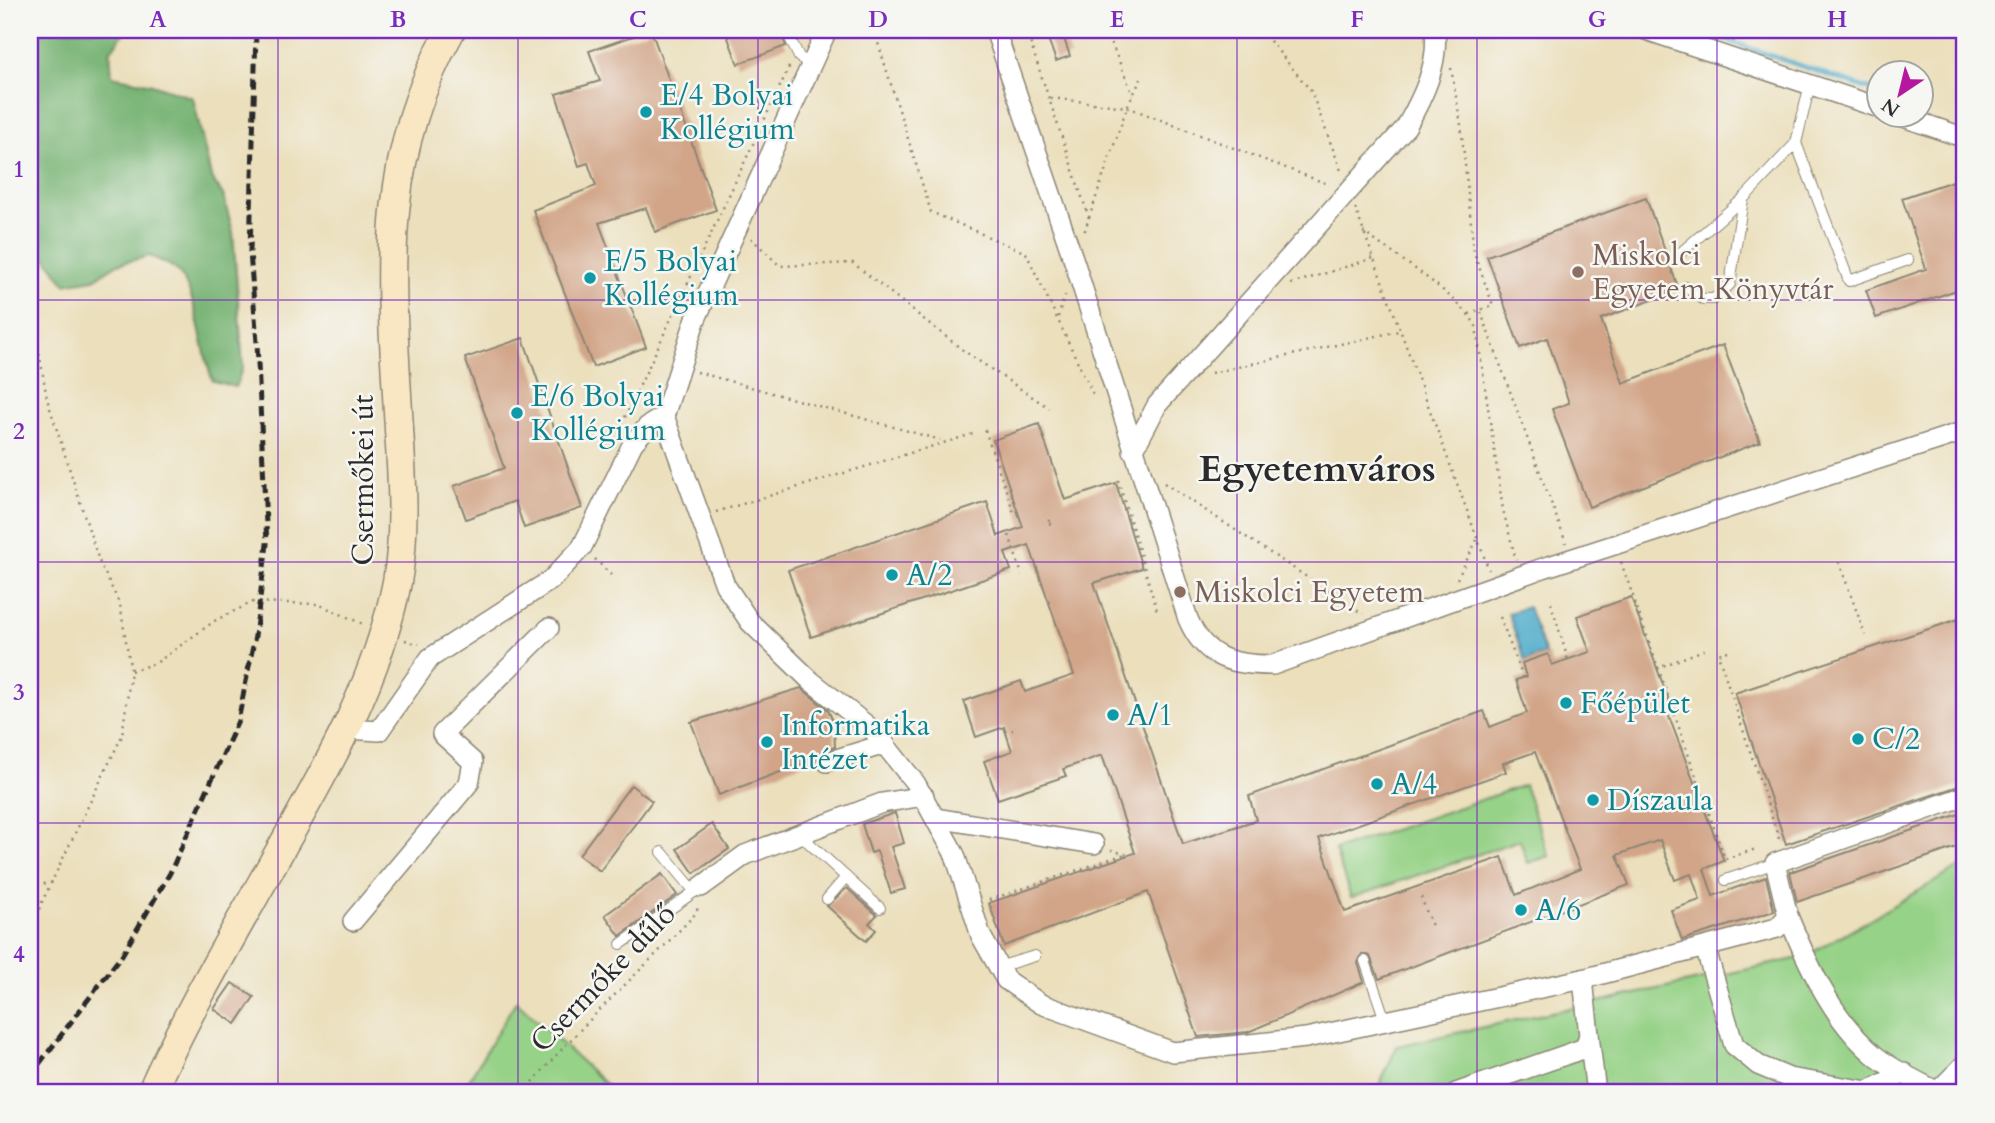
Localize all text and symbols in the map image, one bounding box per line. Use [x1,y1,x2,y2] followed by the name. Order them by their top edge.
[149,4,167,35] text: A
[390,4,406,35] text: B
[629,4,647,35] text: C
[868,4,888,35] text: D
[1110,4,1124,35] text: E
[1350,4,1364,35] text: F
[1588,4,1607,35] text: G
[1827,4,1847,35] text: H
[1866,60,1936,130] north arrow
[660,75,795,150] place label: E/4 Bolyai Kollégium
[1876,91,1905,122] text: N
[638,104,654,120] marker: E/4 Bolyai Kollégium
[13,154,25,185] text: 1
[1592,235,1833,310] place label: Miskolci Egyetem Könyvtár
[604,241,739,316] place label: E/5 Bolyai Kollégium
[1570,264,1586,280] marker: Miskolci Egyetem Könyvtár
[582,270,598,286] marker: E/5 Bolyai Kollégium
[531,376,666,451] place label: E/6 Bolyai Kollégium
[343,394,384,566] street label: Csermőkei út
[509,405,525,421] marker: E/6 Bolyai Kollégium
[13,416,25,447] text: 2
[1198,444,1436,494] district label: Egyetemváros
[906,555,952,596] place label: A/2
[884,567,900,583] marker: A/2
[1194,572,1425,613] place label: Miskolci Egyetem
[1172,584,1188,600] marker: Miskolci Egyetem
[13,677,25,708] text: 3
[1580,683,1691,724] place label: Főépület
[1127,695,1173,736] place label: A/1
[1558,695,1574,711] marker: Főépület
[781,705,930,780] place label: Informatika Intézet
[1105,707,1121,723] marker: A/1
[1872,719,1920,760] place label: C/2
[1850,731,1866,747] marker: C/2
[759,734,775,750] marker: Informatika Intézet
[1391,764,1437,805] place label: A/4
[1369,776,1385,792] marker: A/4
[1607,780,1713,821] place label: Díszaula
[1585,792,1601,808] marker: Díszaula
[1535,890,1581,931] place label: A/6
[521,894,685,1062] street label: Csermőke dűlő
[1513,902,1529,918] marker: A/6
[13,939,25,970] text: 4

